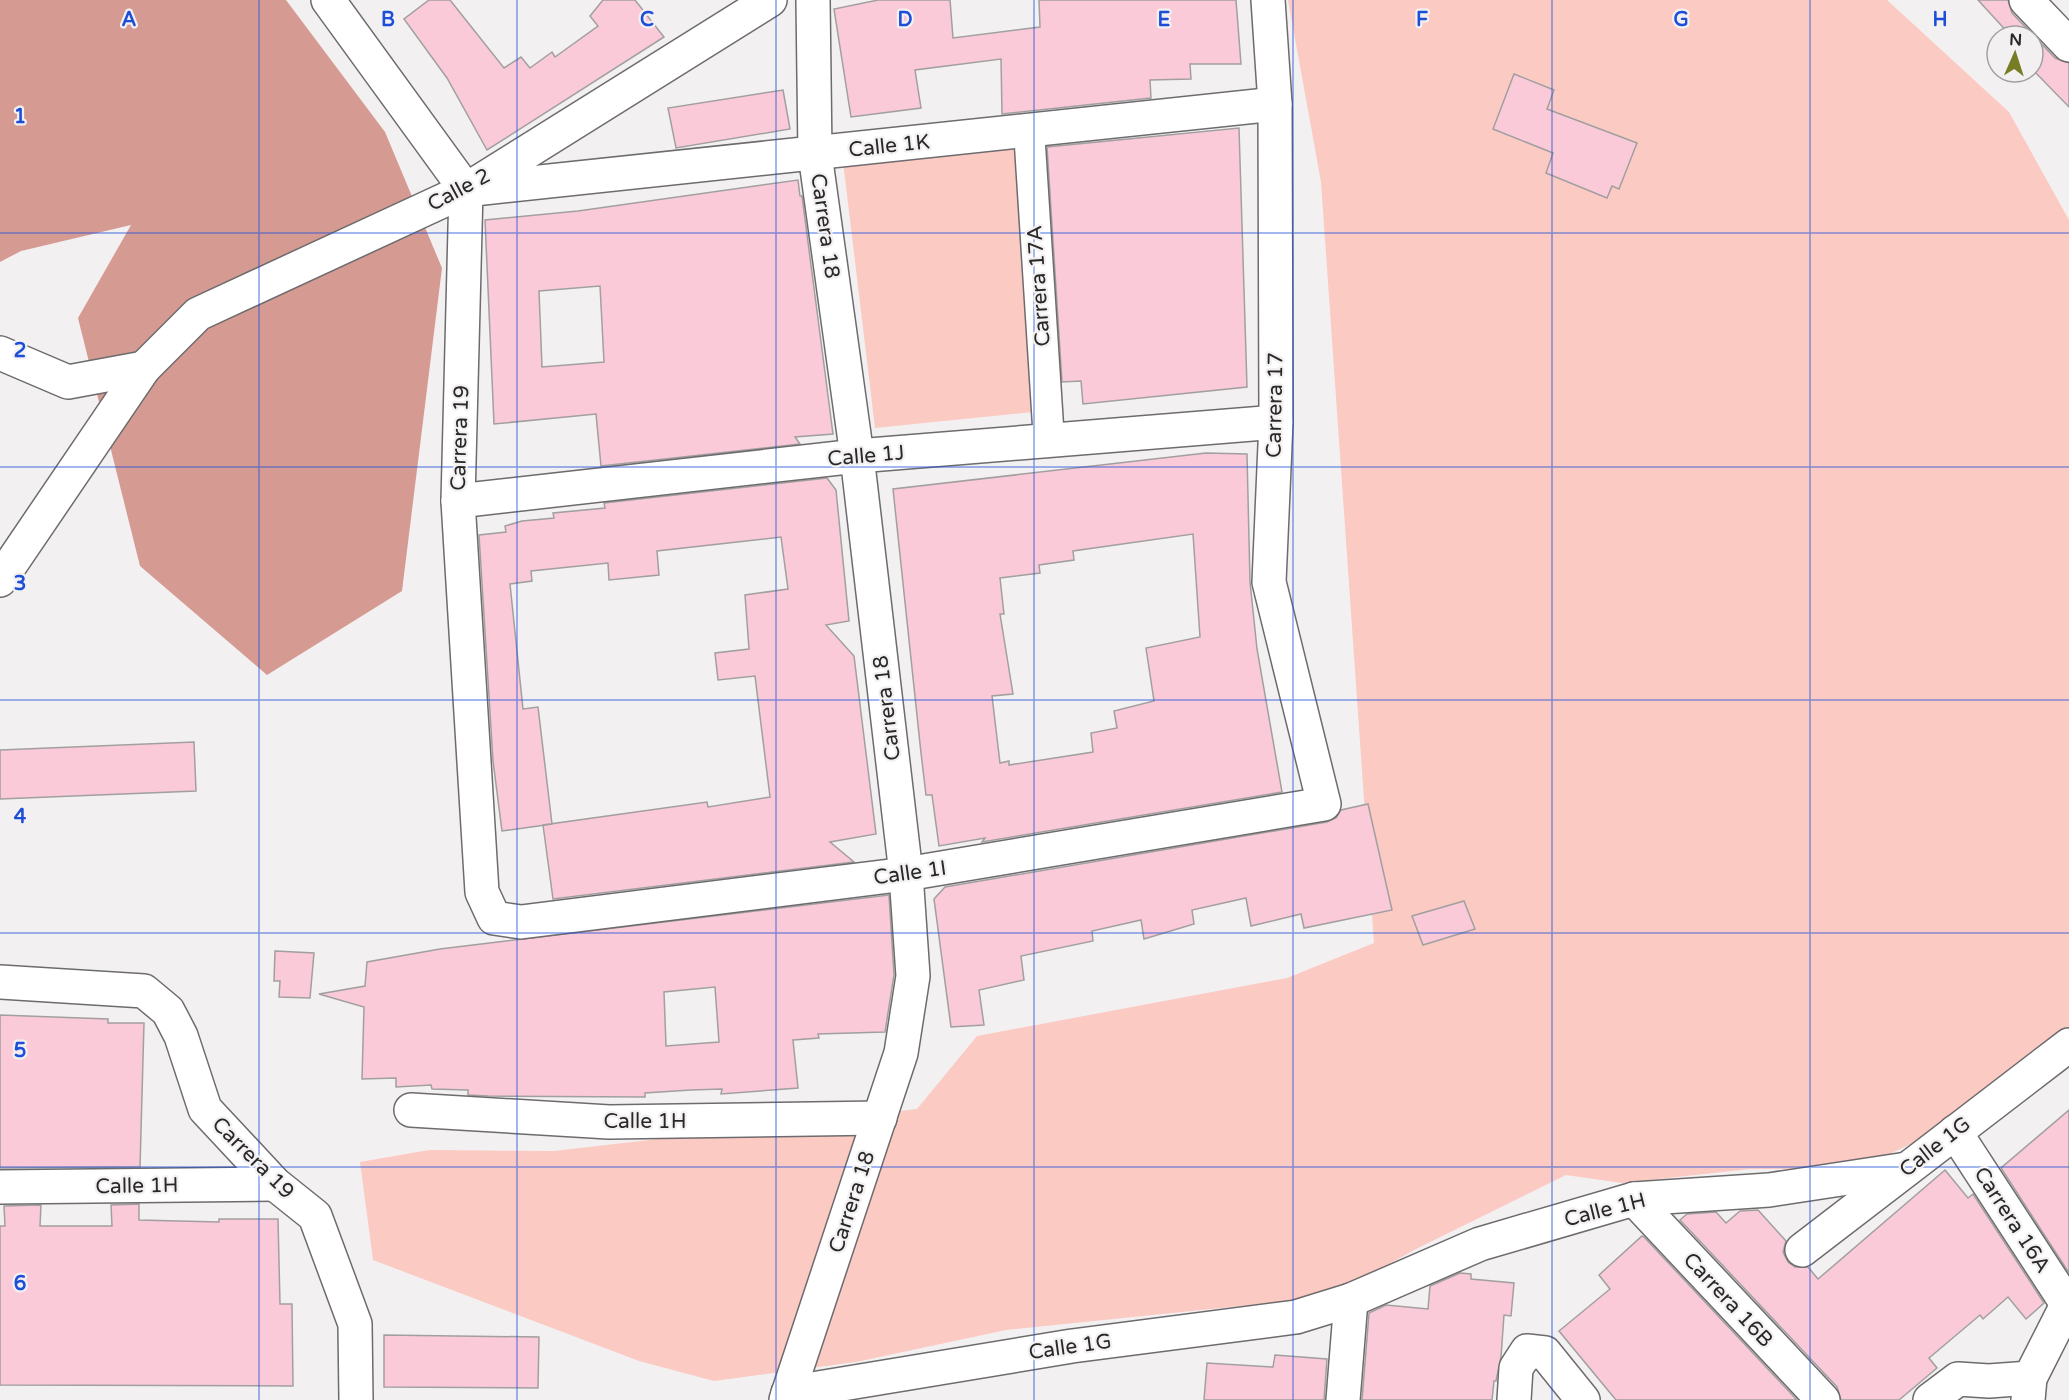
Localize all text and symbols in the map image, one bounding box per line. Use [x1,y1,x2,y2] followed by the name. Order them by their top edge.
[122,8,137,32] text: A
[381,8,395,32] text: B
[640,8,654,32] text: C
[897,8,913,32] text: D
[1158,8,1171,32] text: E
[1416,8,1428,32] text: F
[1673,8,1689,32] text: G
[1932,8,1948,32] text: H
[1985,24,2045,84] north arrow
[2009,30,2023,50] text: N
[14,105,26,129] text: 1
[847,129,931,163] street label: Calle 1K
[423,163,495,217] street label: Calle 2
[805,172,845,280] street label: Carrera 18
[1022,225,1056,347] street label: Carrera 17A
[14,339,26,363] text: 2
[1262,352,1288,458] street label: Carrera 17
[446,385,474,491] street label: Carrera 19
[826,440,906,472] street label: Calle 1J
[14,572,26,596] text: 3
[868,654,906,762] street label: Carrera 18
[14,805,27,829] text: 4
[872,856,948,890] street label: Calle 1I
[14,1039,26,1063] text: 5
[603,1109,687,1134] street label: Calle 1H
[207,1112,299,1204] street label: Carrera 19
[1894,1112,1976,1182] street label: Calle 1G
[824,1148,880,1256] street label: Carrera 18
[1968,1162,2056,1278] street label: Carrera 16A
[95,1173,179,1199] street label: Calle 1H
[1562,1188,1648,1232] street label: Calle 1H
[1678,1247,1778,1353] street label: Carrera 16B
[14,1272,26,1296] text: 6
[1027,1329,1113,1365] street label: Calle 1G

